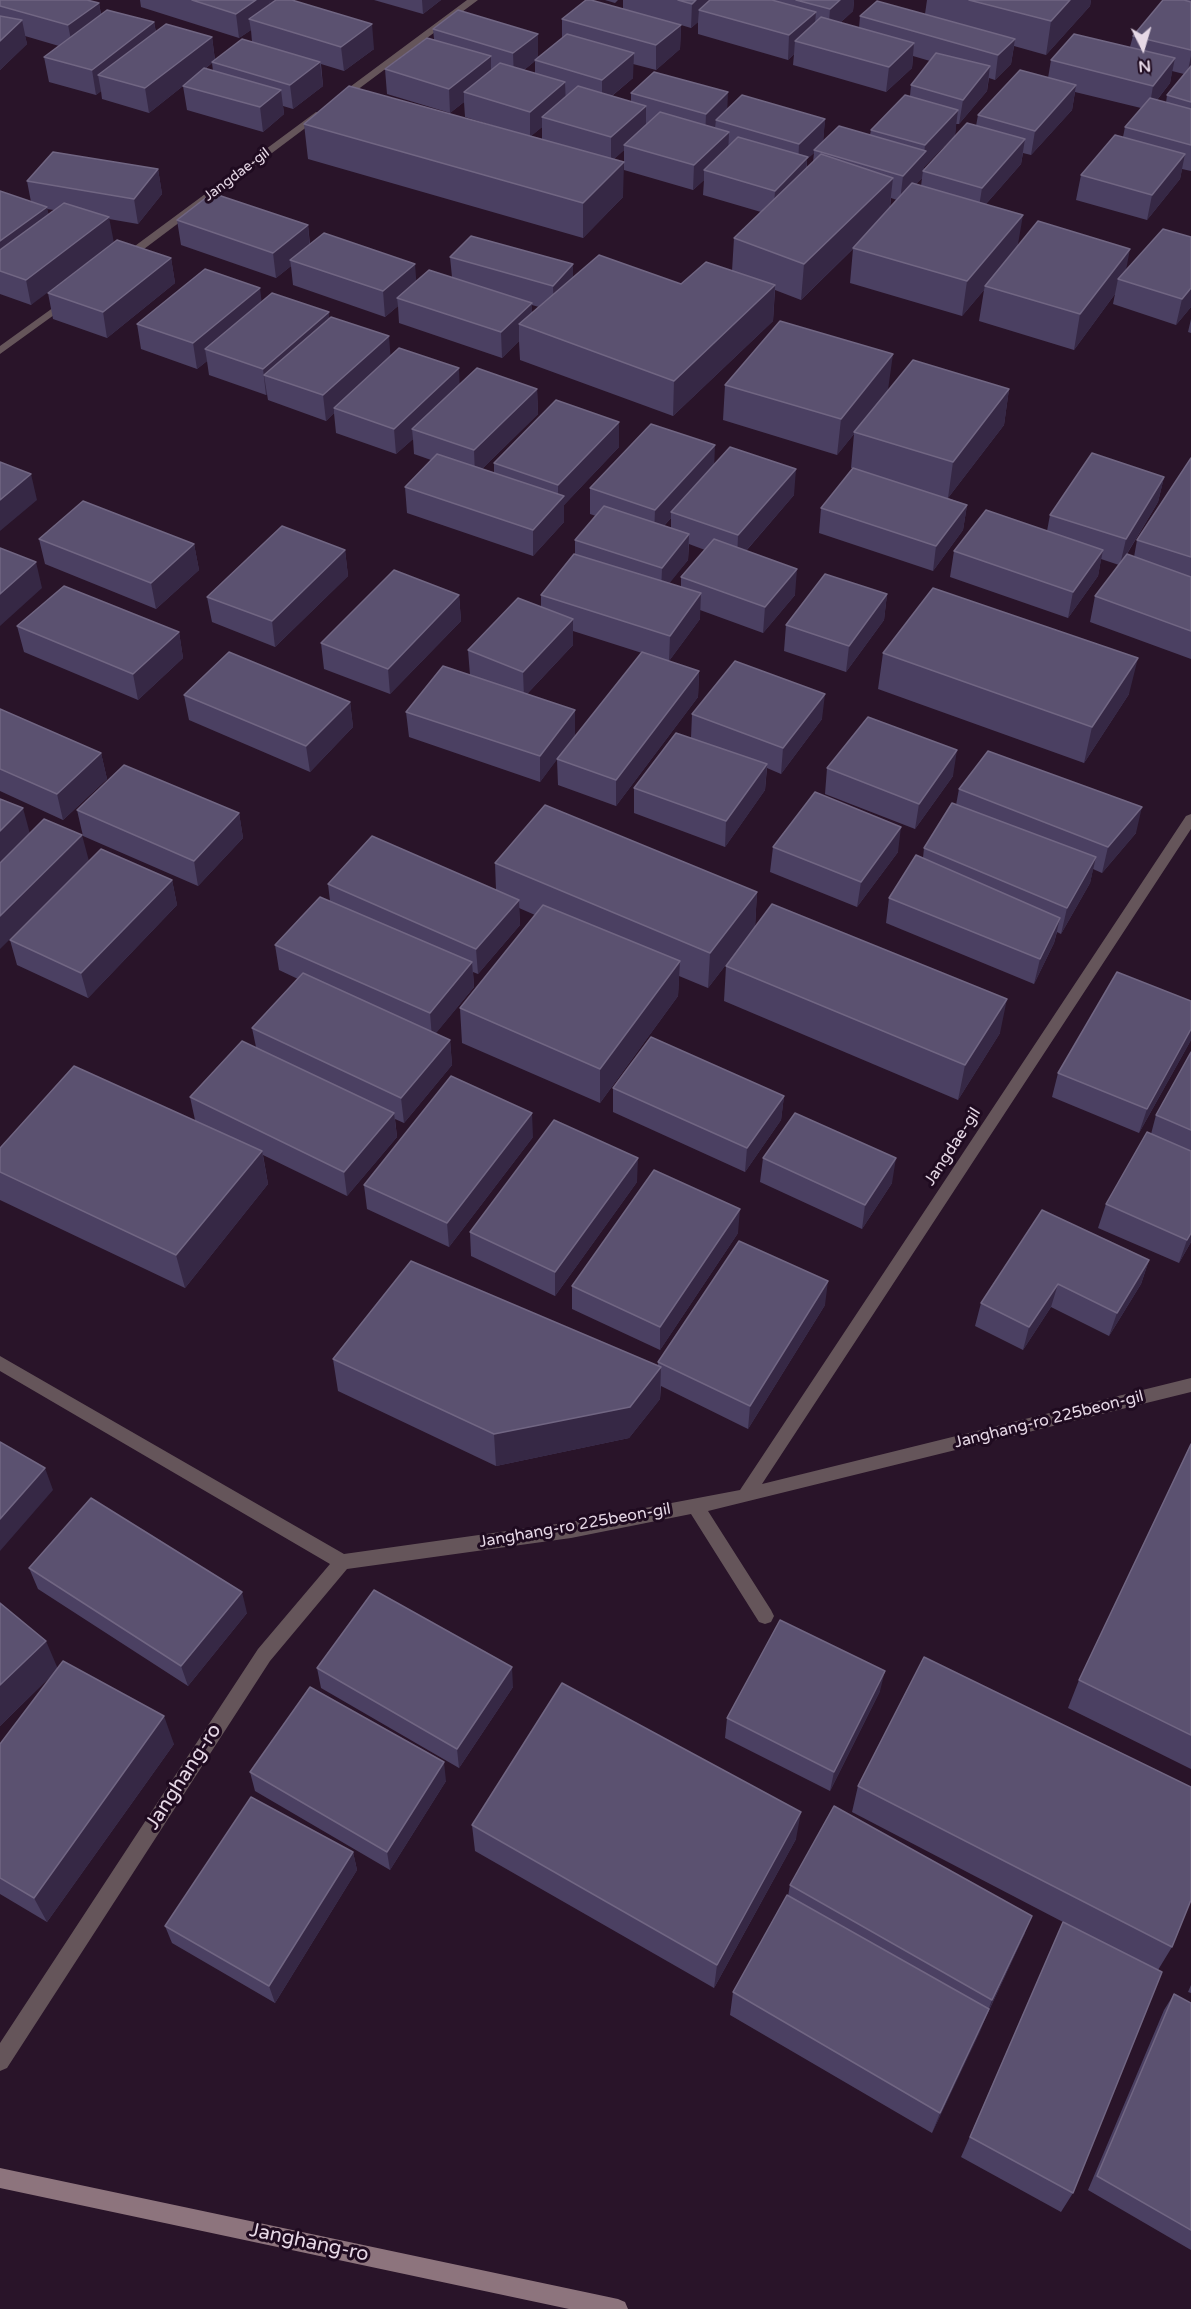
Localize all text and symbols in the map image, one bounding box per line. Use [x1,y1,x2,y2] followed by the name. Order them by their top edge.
[1113,18,1173,78] north arrow
[1137,55,1152,76] text: N
[201,145,273,205] street label: Jangdae-gil
[921,1104,985,1190] street label: Jangdae-gil
[952,1387,1146,1453] street label: Janghang-ro 225beon-gil
[478,1500,672,1552] street label: Janghang-ro 225beon-gil
[141,1720,227,1834] street label: Janghang-ro
[247,2219,371,2267] street label: Janghang-ro

